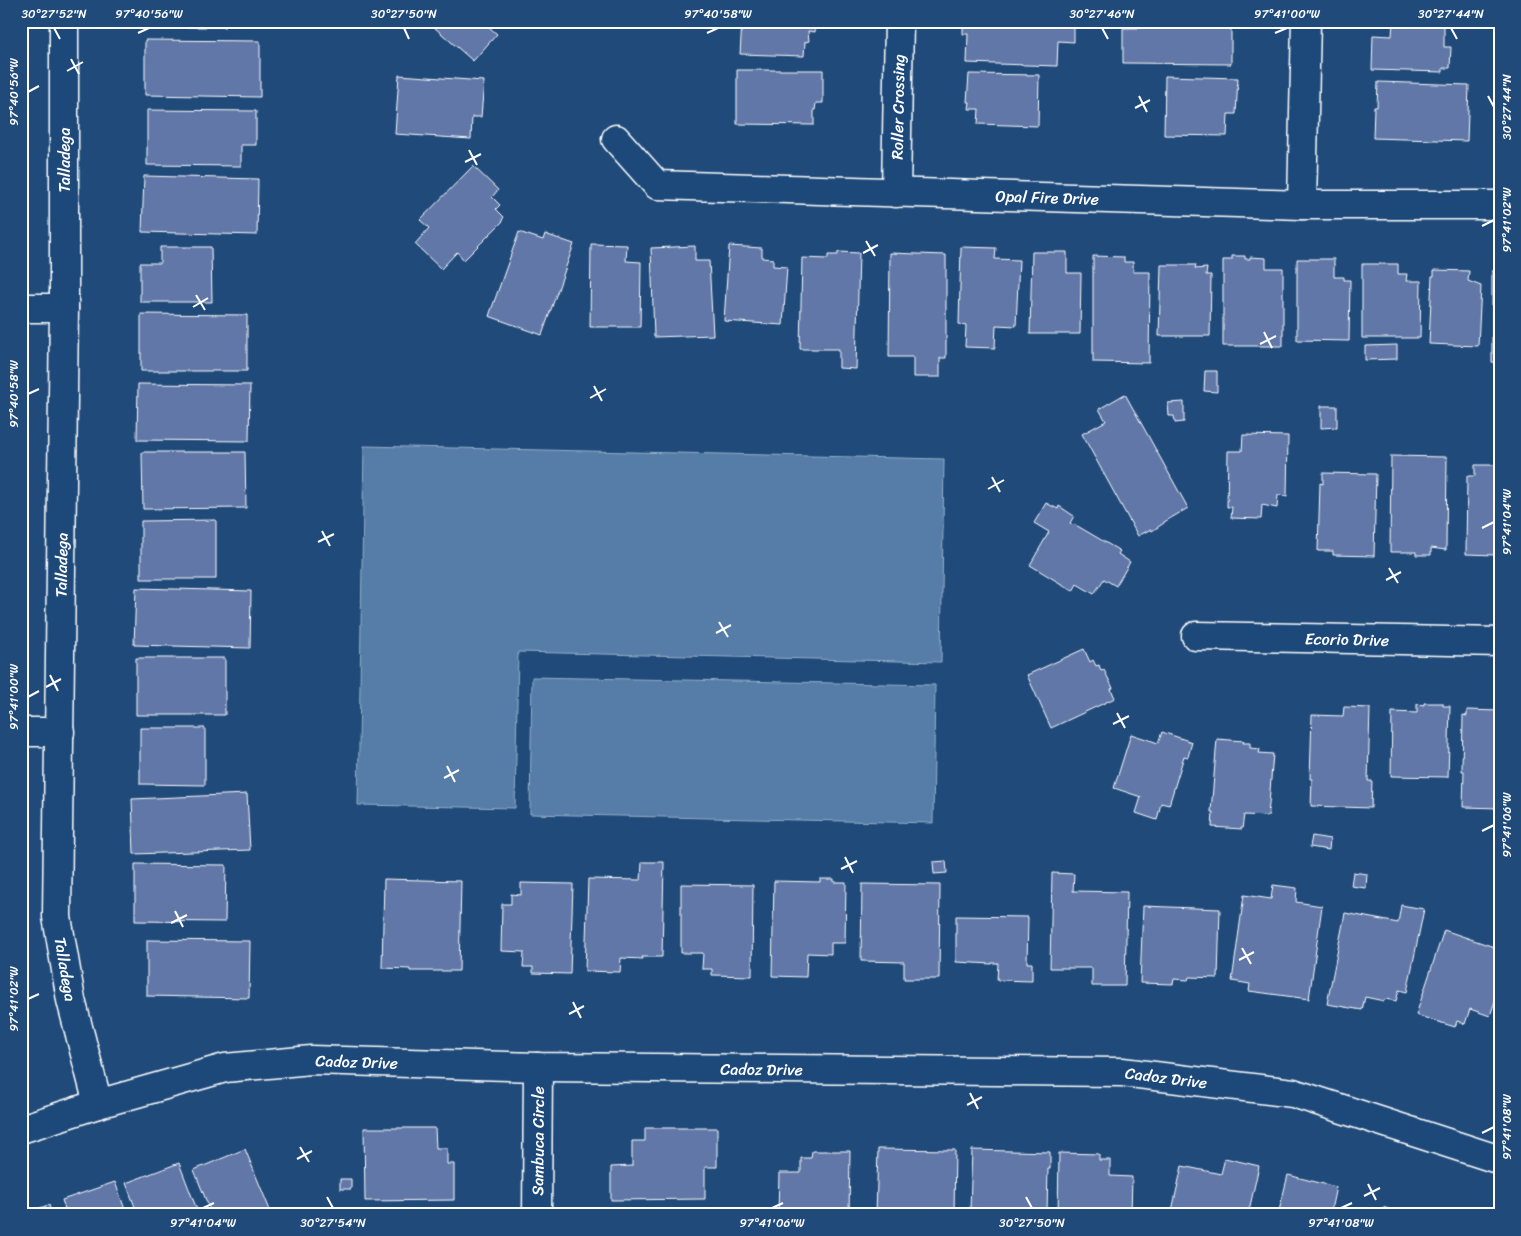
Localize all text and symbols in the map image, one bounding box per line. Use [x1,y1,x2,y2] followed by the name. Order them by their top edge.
[21,3,87,25] text: 30°27'52"N
[115,3,183,25] text: 97°40'56"W
[371,3,438,25] text: 30°27'50"N
[684,3,753,25] text: 97°40'58"W
[1069,3,1135,25] text: 30°27'46"N
[1254,3,1321,25] text: 97°41'00"W
[1418,3,1485,25] text: 30°27'44"N
[883,54,913,160] street label: Roller Crossing
[3,58,25,126] text: 97°40'56"W
[1496,73,1518,140] text: 30°27'44"N
[50,128,79,192] street label: Talladega
[995,182,1099,214] street label: Opal Fire Drive
[1496,187,1518,253] text: 97°41'02"W
[3,359,25,428] text: 97°40'58"W
[1496,488,1518,555] text: 97°41'04"W
[46,532,77,598] street label: Talladega
[1305,624,1389,655] street label: Ecorio Drive
[3,663,25,730] text: 97°41'00"W
[1496,792,1518,858] text: 97°41'06"W
[46,935,85,1004] street label: Talladega
[3,966,25,1032] text: 97°41'02"W
[315,1046,398,1078] street label: Cadoz Drive
[720,1055,803,1084] street label: Cadoz Drive
[1123,1058,1209,1097] street label: Cadoz Drive
[523,1086,553,1196] street label: Sambuca Circle
[1496,1093,1518,1160] text: 97°41'08"W
[170,1212,237,1234] text: 97°41'04"W
[300,1212,367,1234] text: 30°27'54"N
[739,1212,805,1234] text: 97°41'06"W
[999,1212,1066,1234] text: 30°27'50"N
[1308,1212,1375,1234] text: 97°41'08"W

